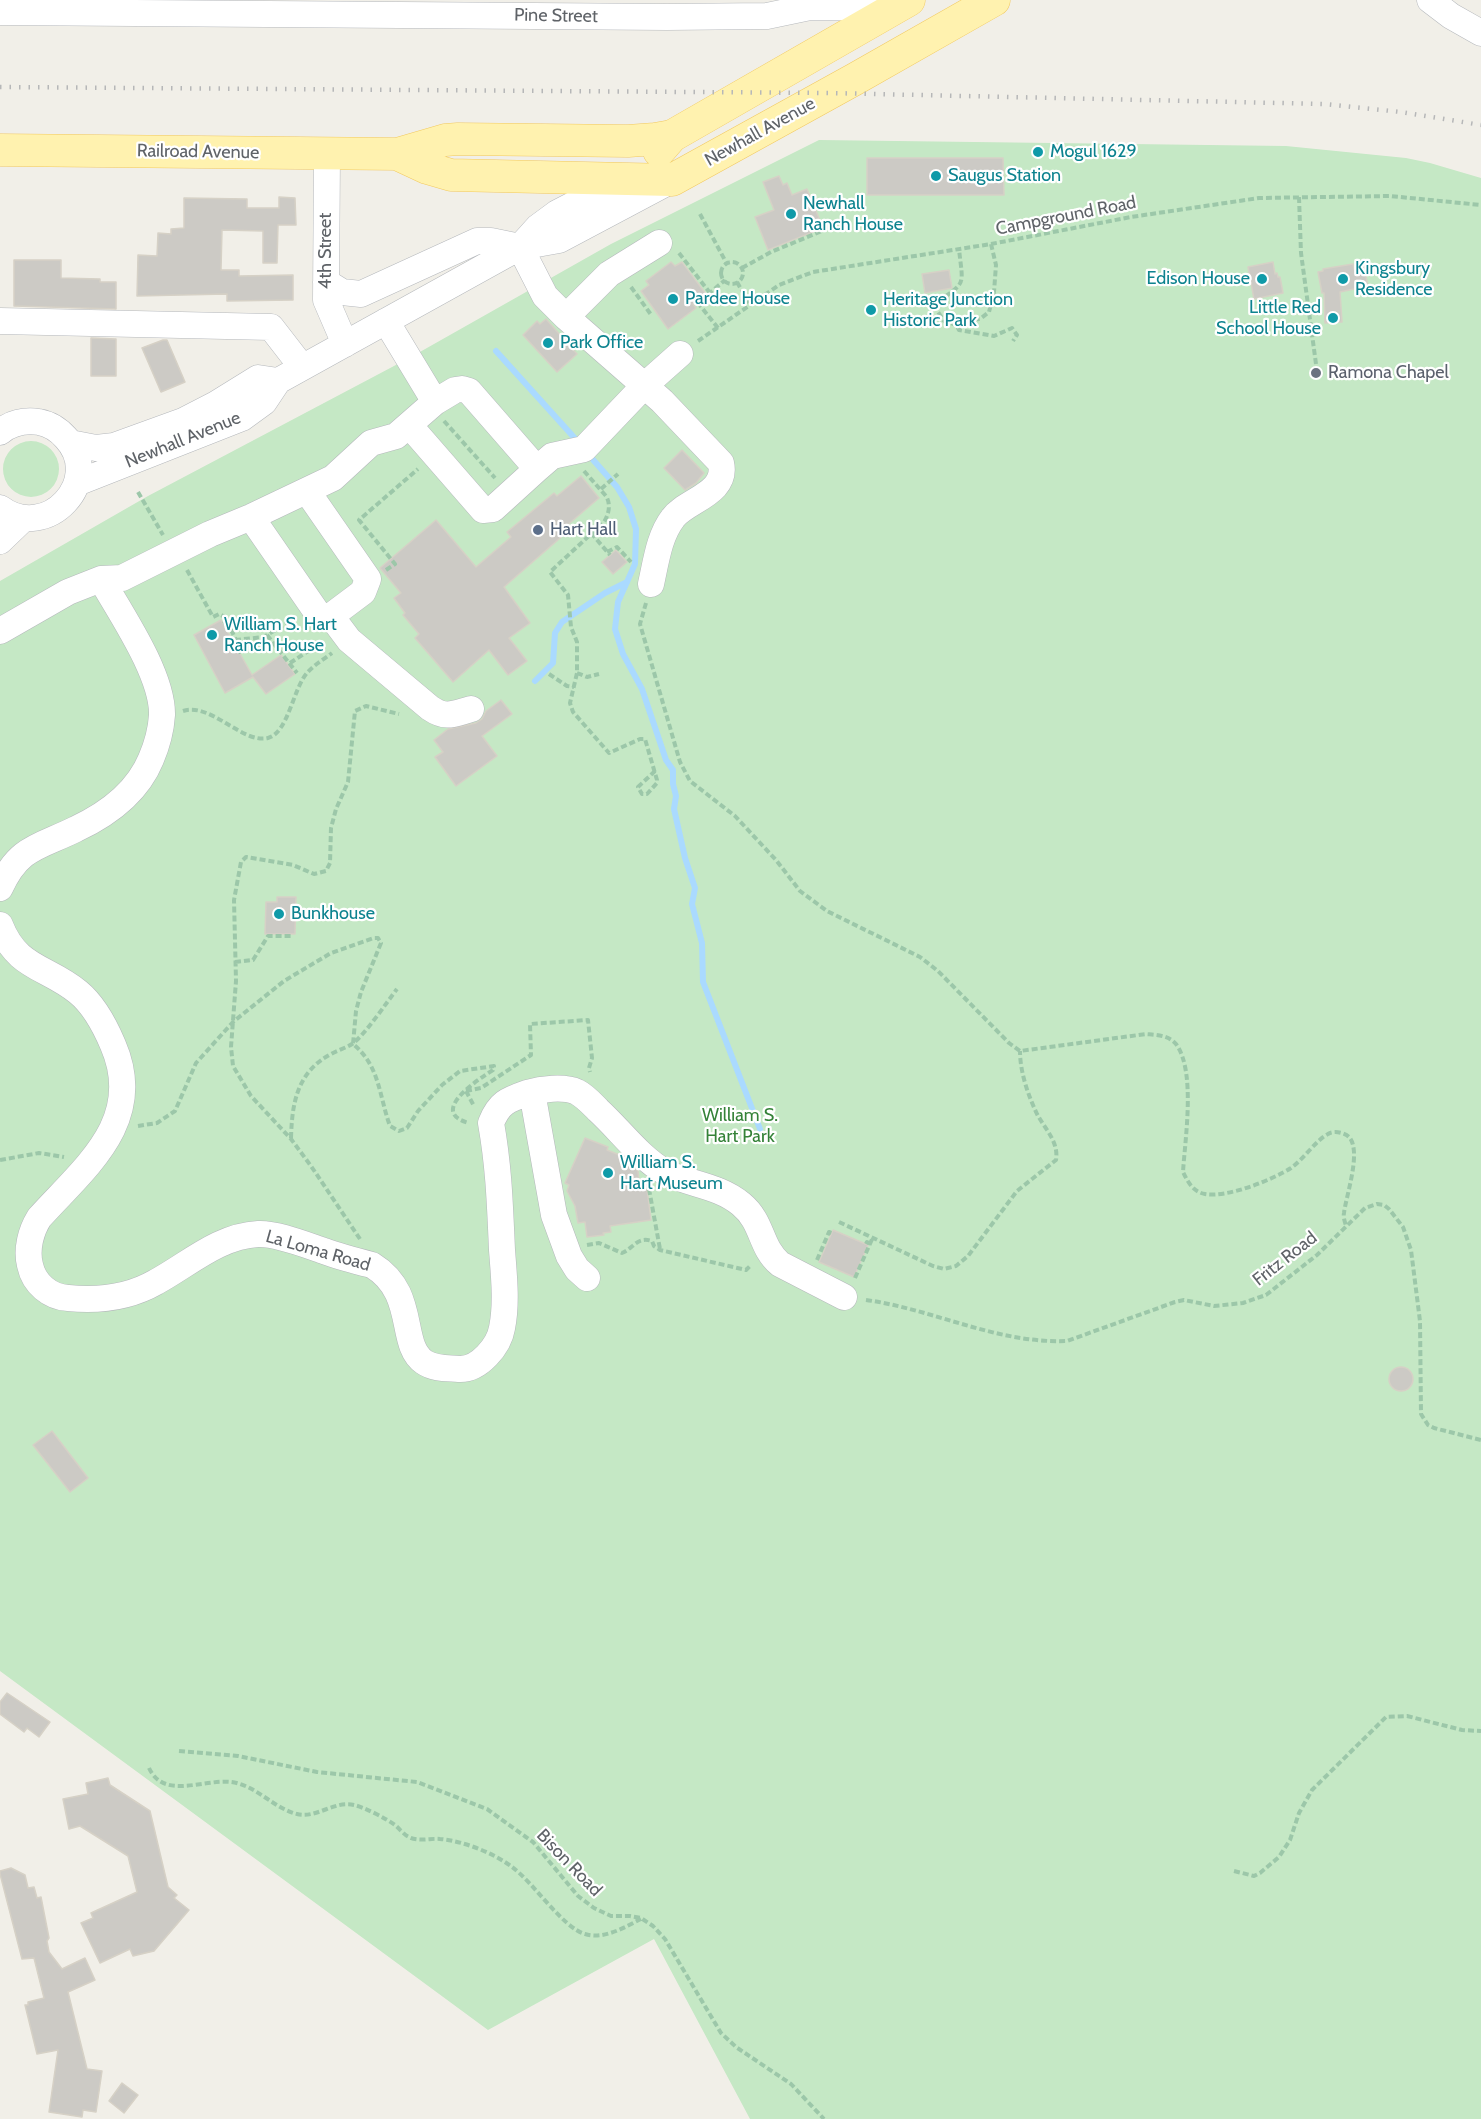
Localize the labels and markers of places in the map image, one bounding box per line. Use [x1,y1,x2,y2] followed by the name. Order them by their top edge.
[1050,141,1137,163] place label: Mogul 1629
[1031,145,1045,159] marker: Mogul 1629
[948,165,1061,187] place label: Saugus Station
[929,169,943,183] marker: Saugus Station
[803,193,903,236] place label: Newhall Ranch House
[784,207,798,221] marker: Newhall Ranch House
[1355,258,1433,300] place label: Kingsbury Residence
[1147,268,1250,290] place label: Edison House
[1255,272,1269,286] marker: Edison House
[1336,272,1350,286] marker: Kingsbury Residence
[685,288,790,310] place label: Pardee House
[883,289,1013,332] place label: Heritage Junction Historic Park
[666,292,680,306] marker: Pardee House
[1216,297,1321,340] place label: Little Red School House
[864,303,878,317] marker: Heritage Junction Historic Park
[1326,311,1340,325] marker: Little Red School House
[560,332,643,354] place label: Park Office
[541,336,555,350] marker: Park Office
[1328,362,1449,384] place label: Ramona Chapel
[1309,366,1323,380] marker: Ramona Chapel
[550,519,617,541] place label: Hart Hall
[531,523,545,537] marker: Hart Hall
[224,614,337,656] place label: William S. Hart Ranch House
[205,628,219,642] marker: William S. Hart Ranch House
[291,903,375,925] place label: Bunkhouse
[272,907,286,921] marker: Bunkhouse
[620,1152,723,1194] place label: William S. Hart Museum
[601,1166,615,1180] marker: William S. Hart Museum

